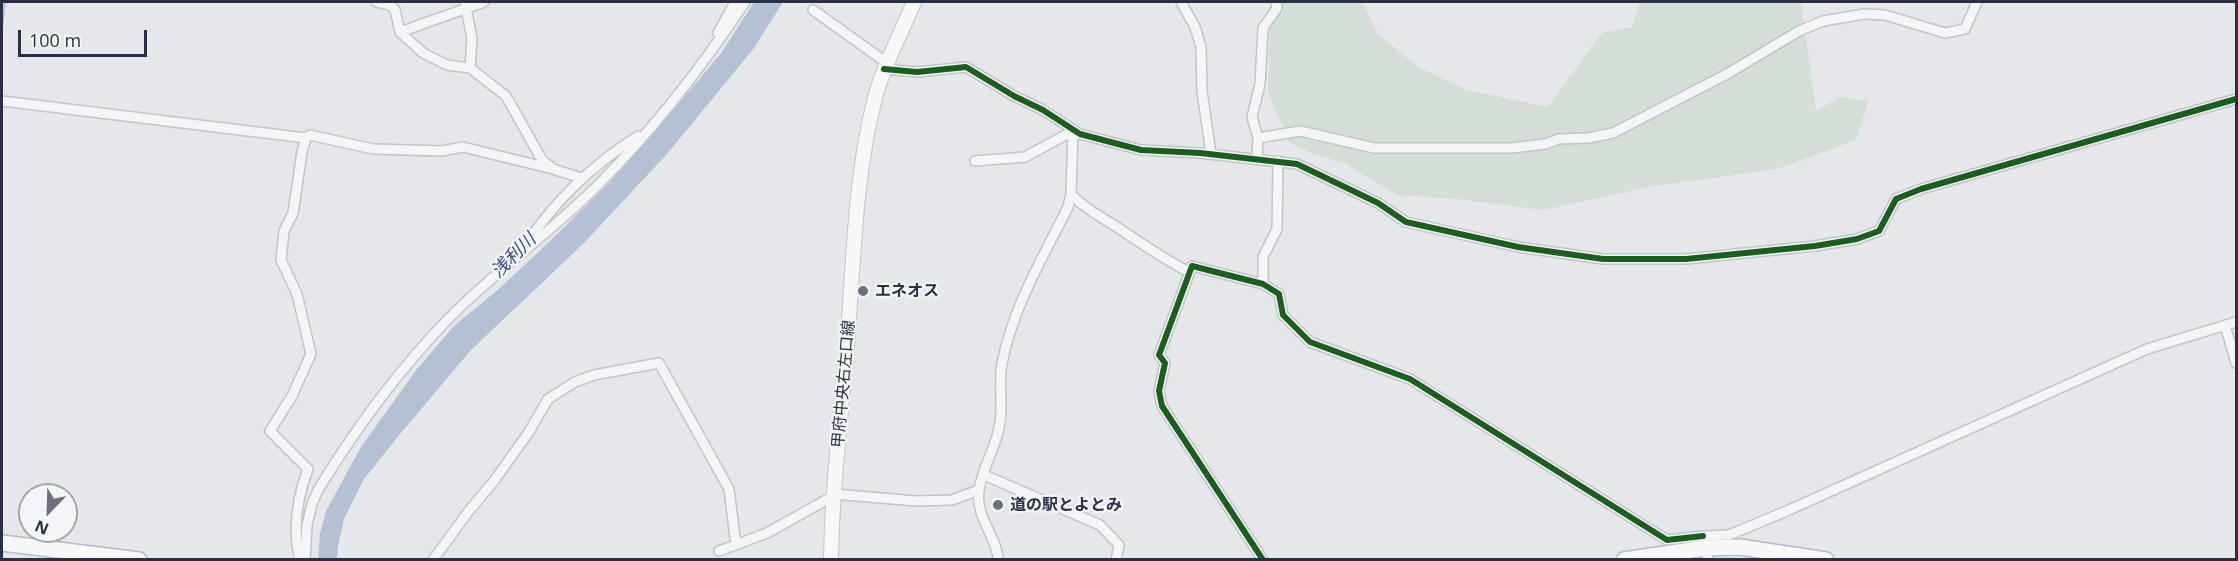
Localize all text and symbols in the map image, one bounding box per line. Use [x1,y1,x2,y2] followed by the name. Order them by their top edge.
[21,18,150,56] scale bar
[29,28,81,52] text: 100 m
[487,229,541,283] water label: 浅利川
[875,281,939,301] place label: エネオス
[856,284,870,298] marker: エネオス
[829,319,859,449] street label: 甲府中央右左口線
[18,483,78,543] north arrow
[1010,495,1122,515] place label: 道の駅とよとみ
[991,498,1005,512] marker: 道の駅とよとみ
[31,515,52,540] text: N

